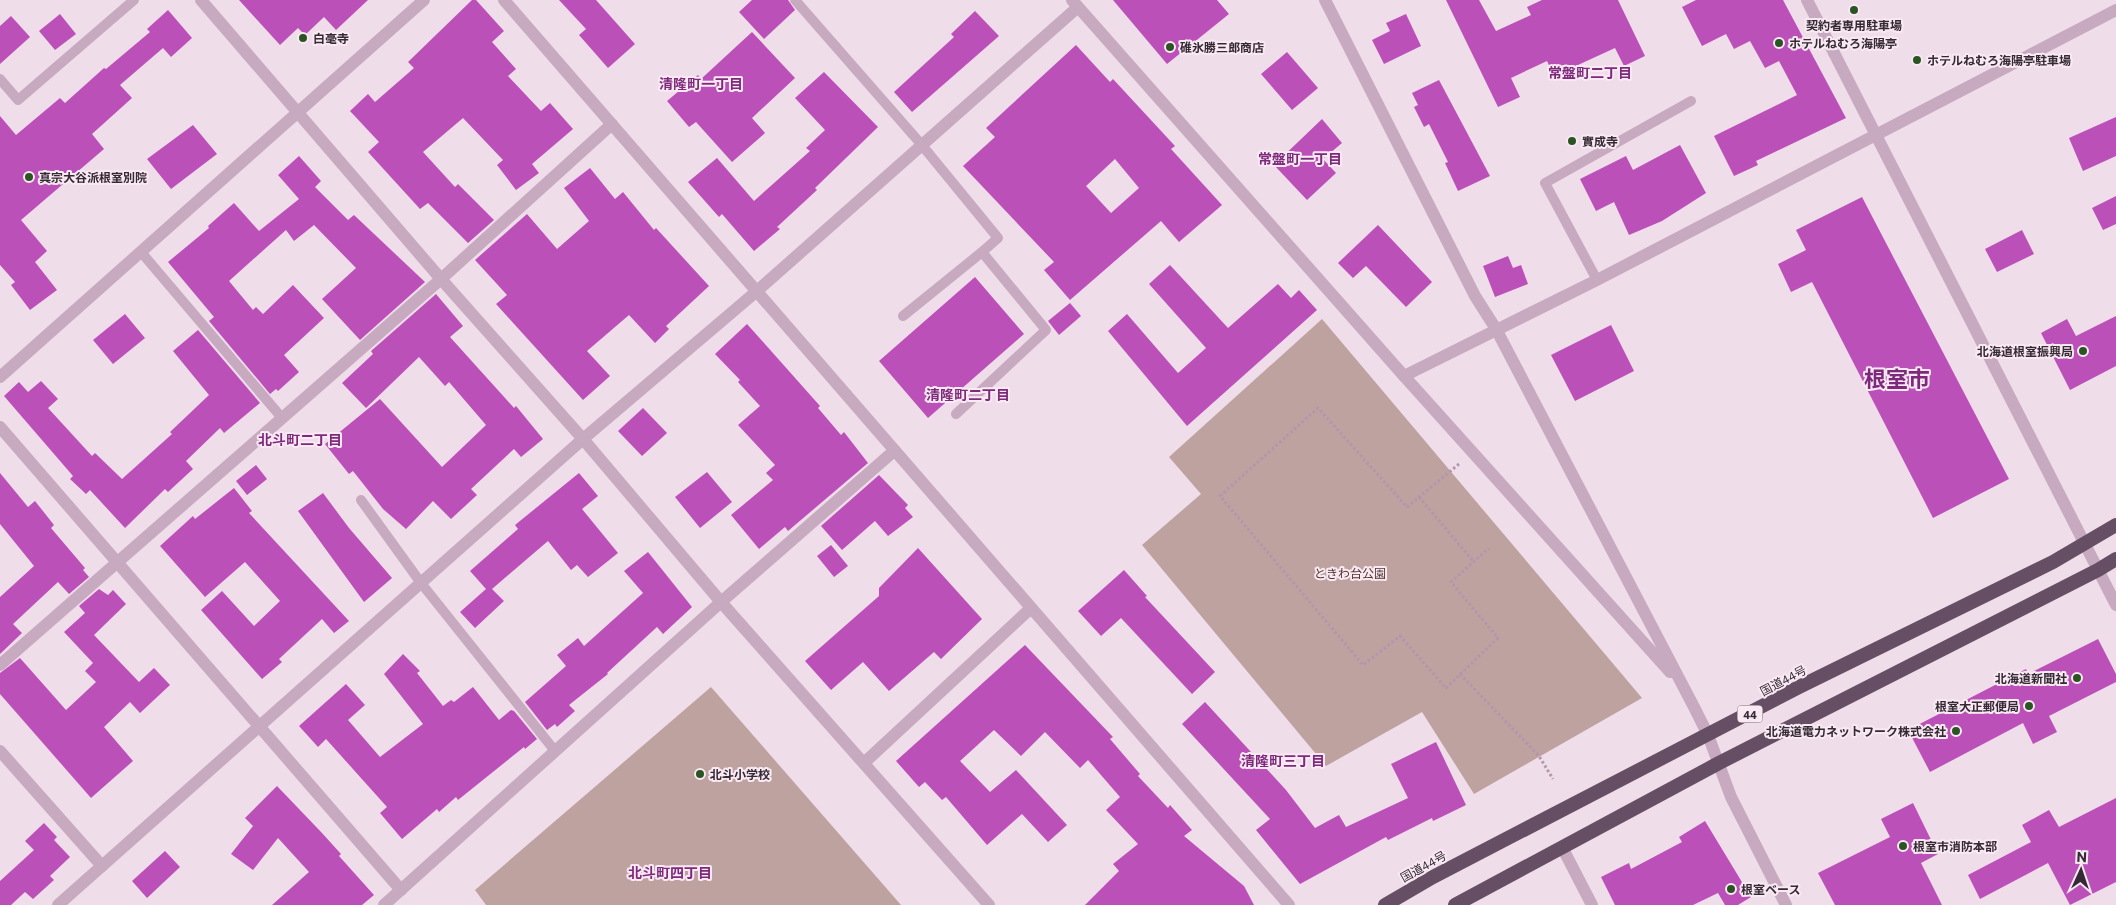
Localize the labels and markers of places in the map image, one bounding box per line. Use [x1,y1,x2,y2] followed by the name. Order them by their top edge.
[1848,4,1860,16] marker: 契約者専用駐車場
[1806,18,1902,32] place label: 契約者専用駐車場
[313,31,349,45] place label: 白毫寺
[297,32,309,44] marker: 白毫寺
[1789,36,1897,50] place label: ホテルねむろ海陽亭
[1773,37,1785,49] marker: ホテルねむろ海陽亭
[1179,40,1264,54] place label: 碓氷勝三郎商店
[1164,41,1176,53] marker: 碓氷勝三郎商店
[1927,53,2071,67] place label: ホテルねむろ海陽亭駐車場
[1911,54,1923,66] marker: ホテルねむろ海陽亭駐車場
[1582,134,1618,148] place label: 實成寺
[1566,135,1578,147] marker: 實成寺
[39,170,147,184] place label: 真宗大谷派根室別院
[23,171,35,183] marker: 真宗大谷派根室別院
[1977,344,2073,358] place label: 北海道根室振興局
[2077,345,2089,357] marker: 北海道根室振興局
[1995,671,2067,685] place label: 北海道新聞社
[2071,672,2083,684] marker: 北海道新聞社
[1935,699,2019,713] place label: 根室大正郵便局
[2023,700,2035,712] marker: 根室大正郵便局
[1766,724,1946,738] place label: 北海道電力ネットワーク株式会社
[1950,725,1962,737] marker: 北海道電力ネットワーク株式会社
[710,767,770,781] place label: 北斗小学校
[694,768,706,780] marker: 北斗小学校
[1913,839,1997,853] place label: 根室市消防本部
[1897,840,1909,852] marker: 根室市消防本部
[1741,882,1800,896] place label: 根室ベース
[1725,883,1737,895] marker: 根室ベース

